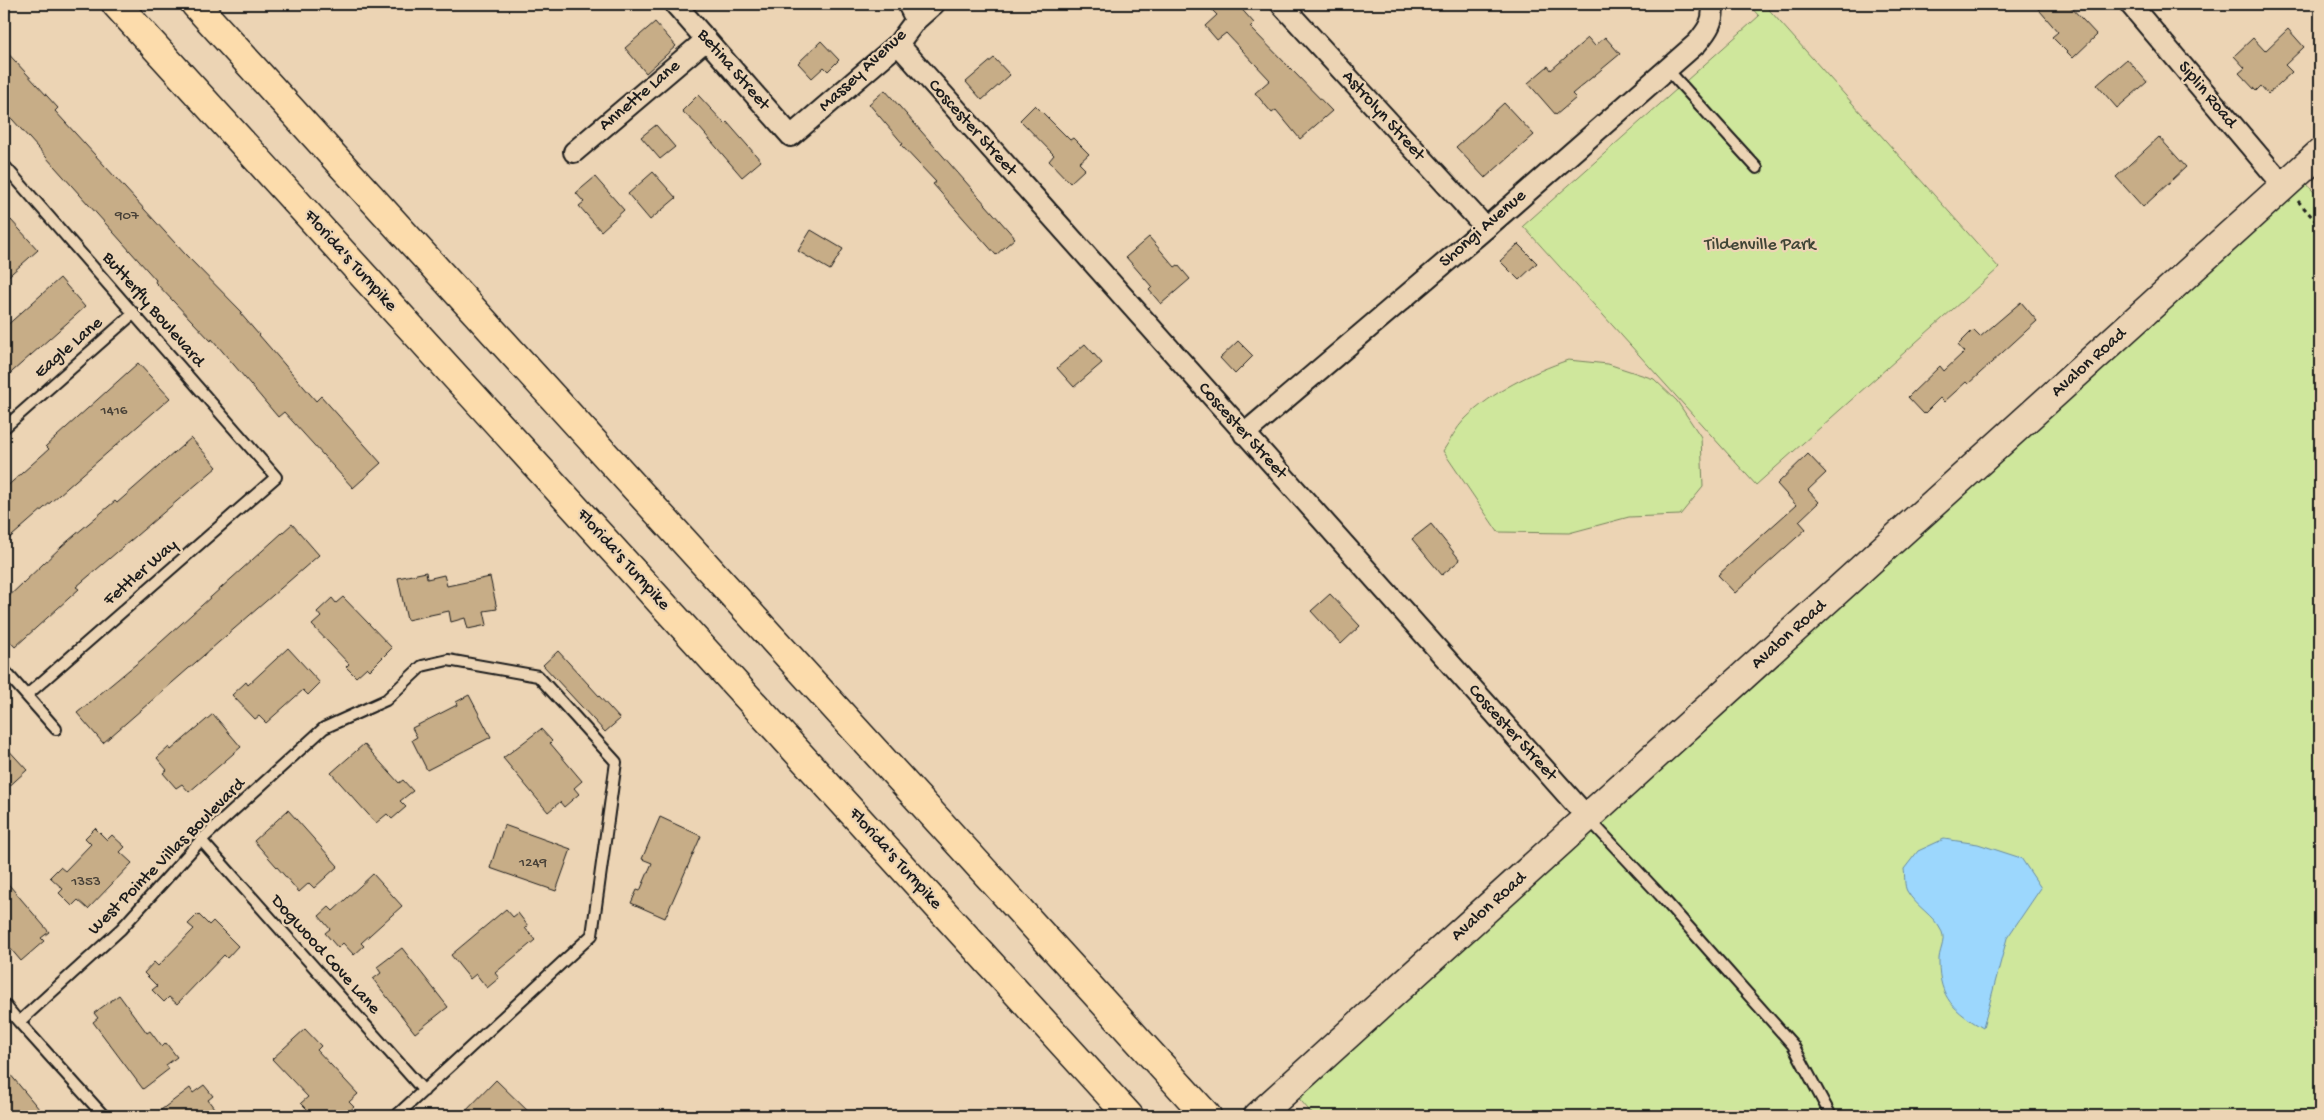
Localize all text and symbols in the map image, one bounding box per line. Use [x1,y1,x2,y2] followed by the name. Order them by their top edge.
[691,24,775,116] street label: Betina Street
[815,25,912,117] street label: Massey Avenue
[595,55,685,136] street label: Annette Lane
[2173,57,2242,134] street label: Siplin Road
[1337,67,1430,167] street label: Astrolyn Street
[923,75,1022,182] street label: Coscester Street
[1435,185,1531,273] street label: Shongi Avenue
[298,205,401,317] street label: Florida's Turnpike
[114,207,140,225] house number: 907
[1704,235,1817,256] park label: Tildenville Park
[97,247,210,373] street label: Butterfly Boulevard
[31,312,108,383] street label: Eagle Lane
[2047,323,2132,402] street label: Avalon Road
[1193,378,1292,485] street label: Coscester Street
[100,402,128,420] house number: 1416
[571,504,674,616] street label: Florida's Turnpike
[99,535,182,612] street label: Fettler Way
[1747,595,1832,674] street label: Avalon Road
[1463,680,1562,787] street label: Coscester Street
[84,773,251,940] street label: West Pointe Villas Boulevard
[843,803,946,915] street label: Florida's Turnpike
[518,854,547,872] house number: 1249
[1447,867,1532,946] street label: Avalon Road
[70,873,101,891] house number: 1353
[265,890,385,1020] street label: Dogwood Cove Lane

